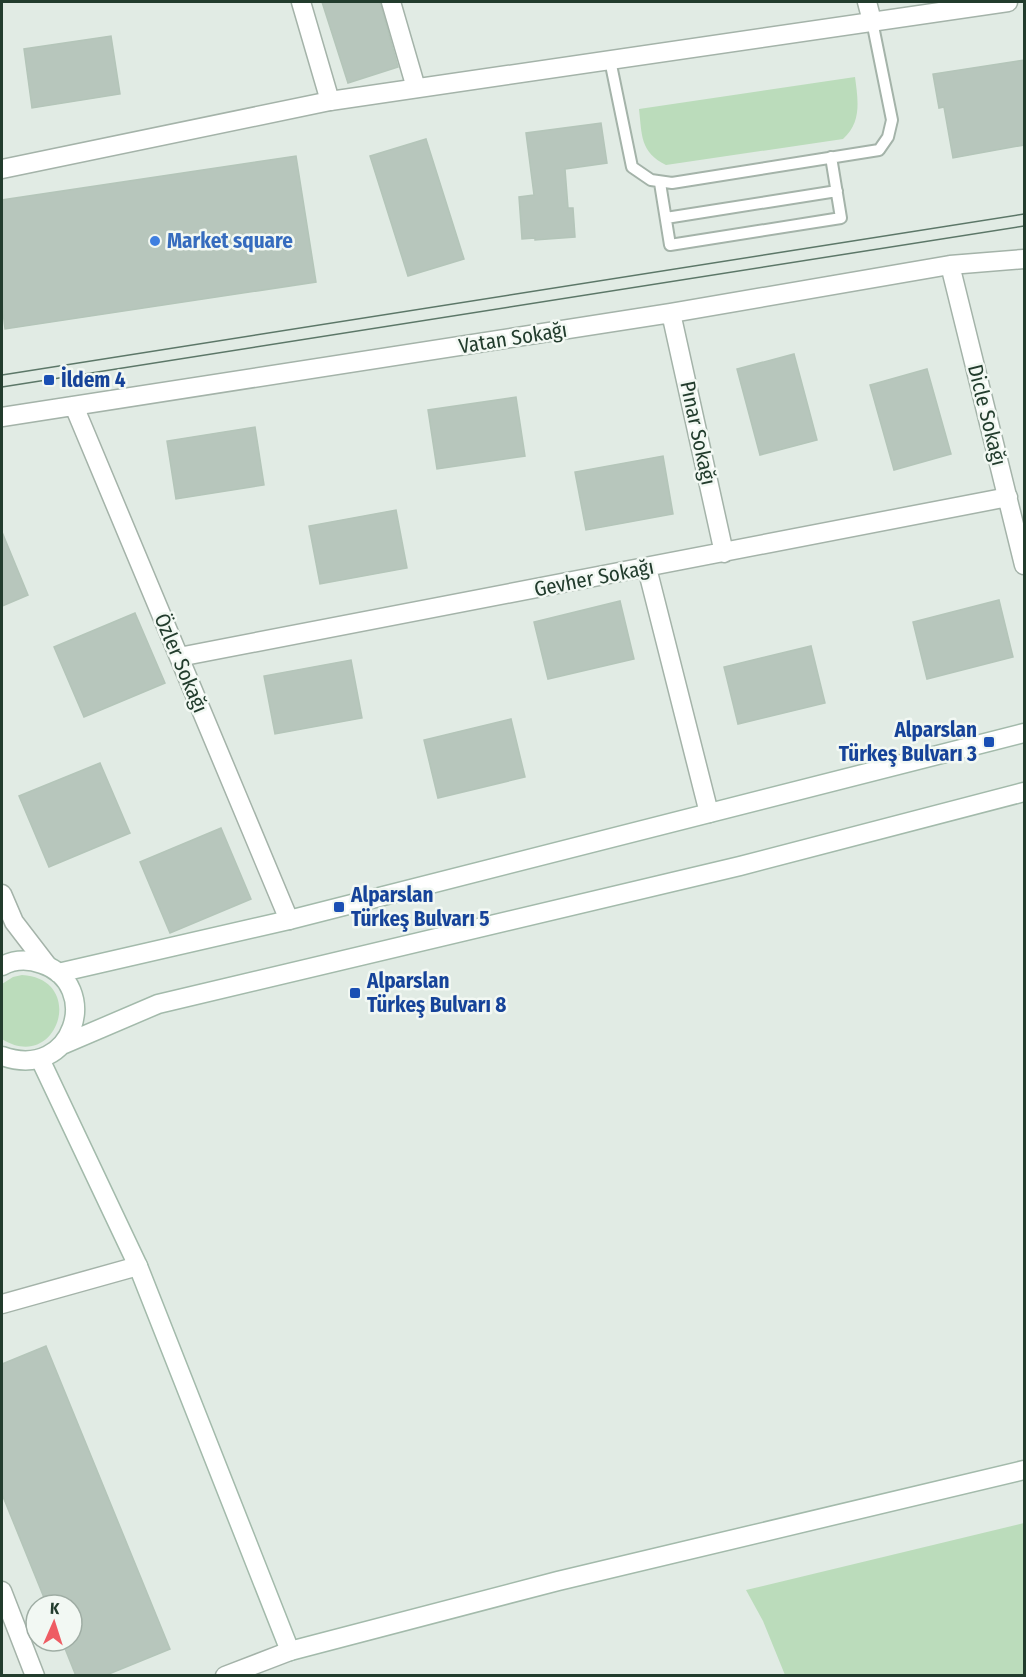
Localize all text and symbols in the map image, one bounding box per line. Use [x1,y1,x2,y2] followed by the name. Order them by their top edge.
[167,228,293,254] place label: Market square
[148,234,162,248] marker: Market square
[457,317,569,359] street label: Vatan Sokağı
[962,362,1012,468] street label: Dicle Sokağı
[61,366,126,393] place label: İldem 4
[42,373,56,387] marker: İldem 4
[674,379,722,487] street label: Pınar Sokağı
[532,554,656,602] street label: Gevher Sokağı
[148,609,214,717] street label: Özler Sokağı
[839,717,977,767] place label: Alparslan Türkeş Bulvarı 3
[982,735,996,749] marker: Alparslan Türkeş Bulvarı 3
[350,882,490,932] place label: Alparslan Türkeş Bulvarı 5
[332,900,346,914] marker: Alparslan Türkeş Bulvarı 5
[366,968,506,1018] place label: Alparslan Türkeş Bulvarı 8
[348,986,362,1000] marker: Alparslan Türkeş Bulvarı 8
[24,1593,84,1653] north arrow
[50,1599,61,1618] text: K

